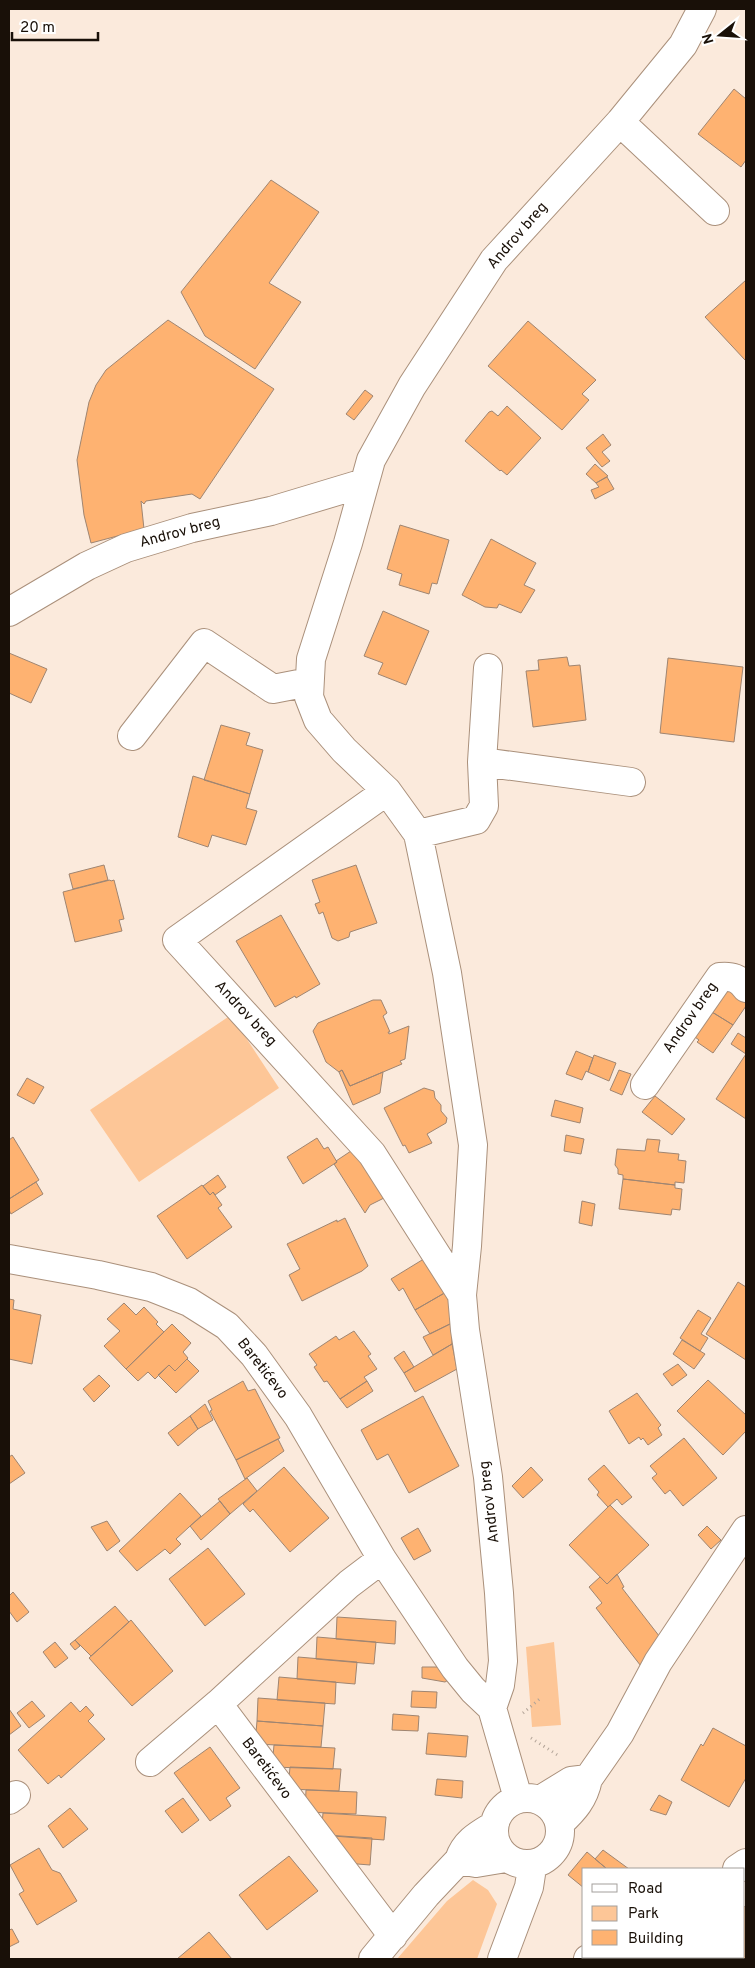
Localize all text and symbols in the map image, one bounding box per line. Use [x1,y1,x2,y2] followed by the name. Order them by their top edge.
[12,10,99,42] scale bar
[695,10,745,60] north arrow
[20,19,55,38] text: 20 m
[699,31,719,46] text: N
[484,199,552,273] street label: Androv breg
[138,513,222,553] street label: Androv breg
[210,977,280,1051] street label: Androv breg
[659,979,723,1057] street label: Androv breg
[232,1335,292,1403] street label: Baretićevo
[476,1460,504,1544] street label: Androv breg
[237,1735,295,1803] street label: Baretićevo
[582,1868,745,1958] legend
[628,1880,663,1899] text: Road
[628,1905,659,1924] text: Park
[628,1930,683,1949] text: Building

